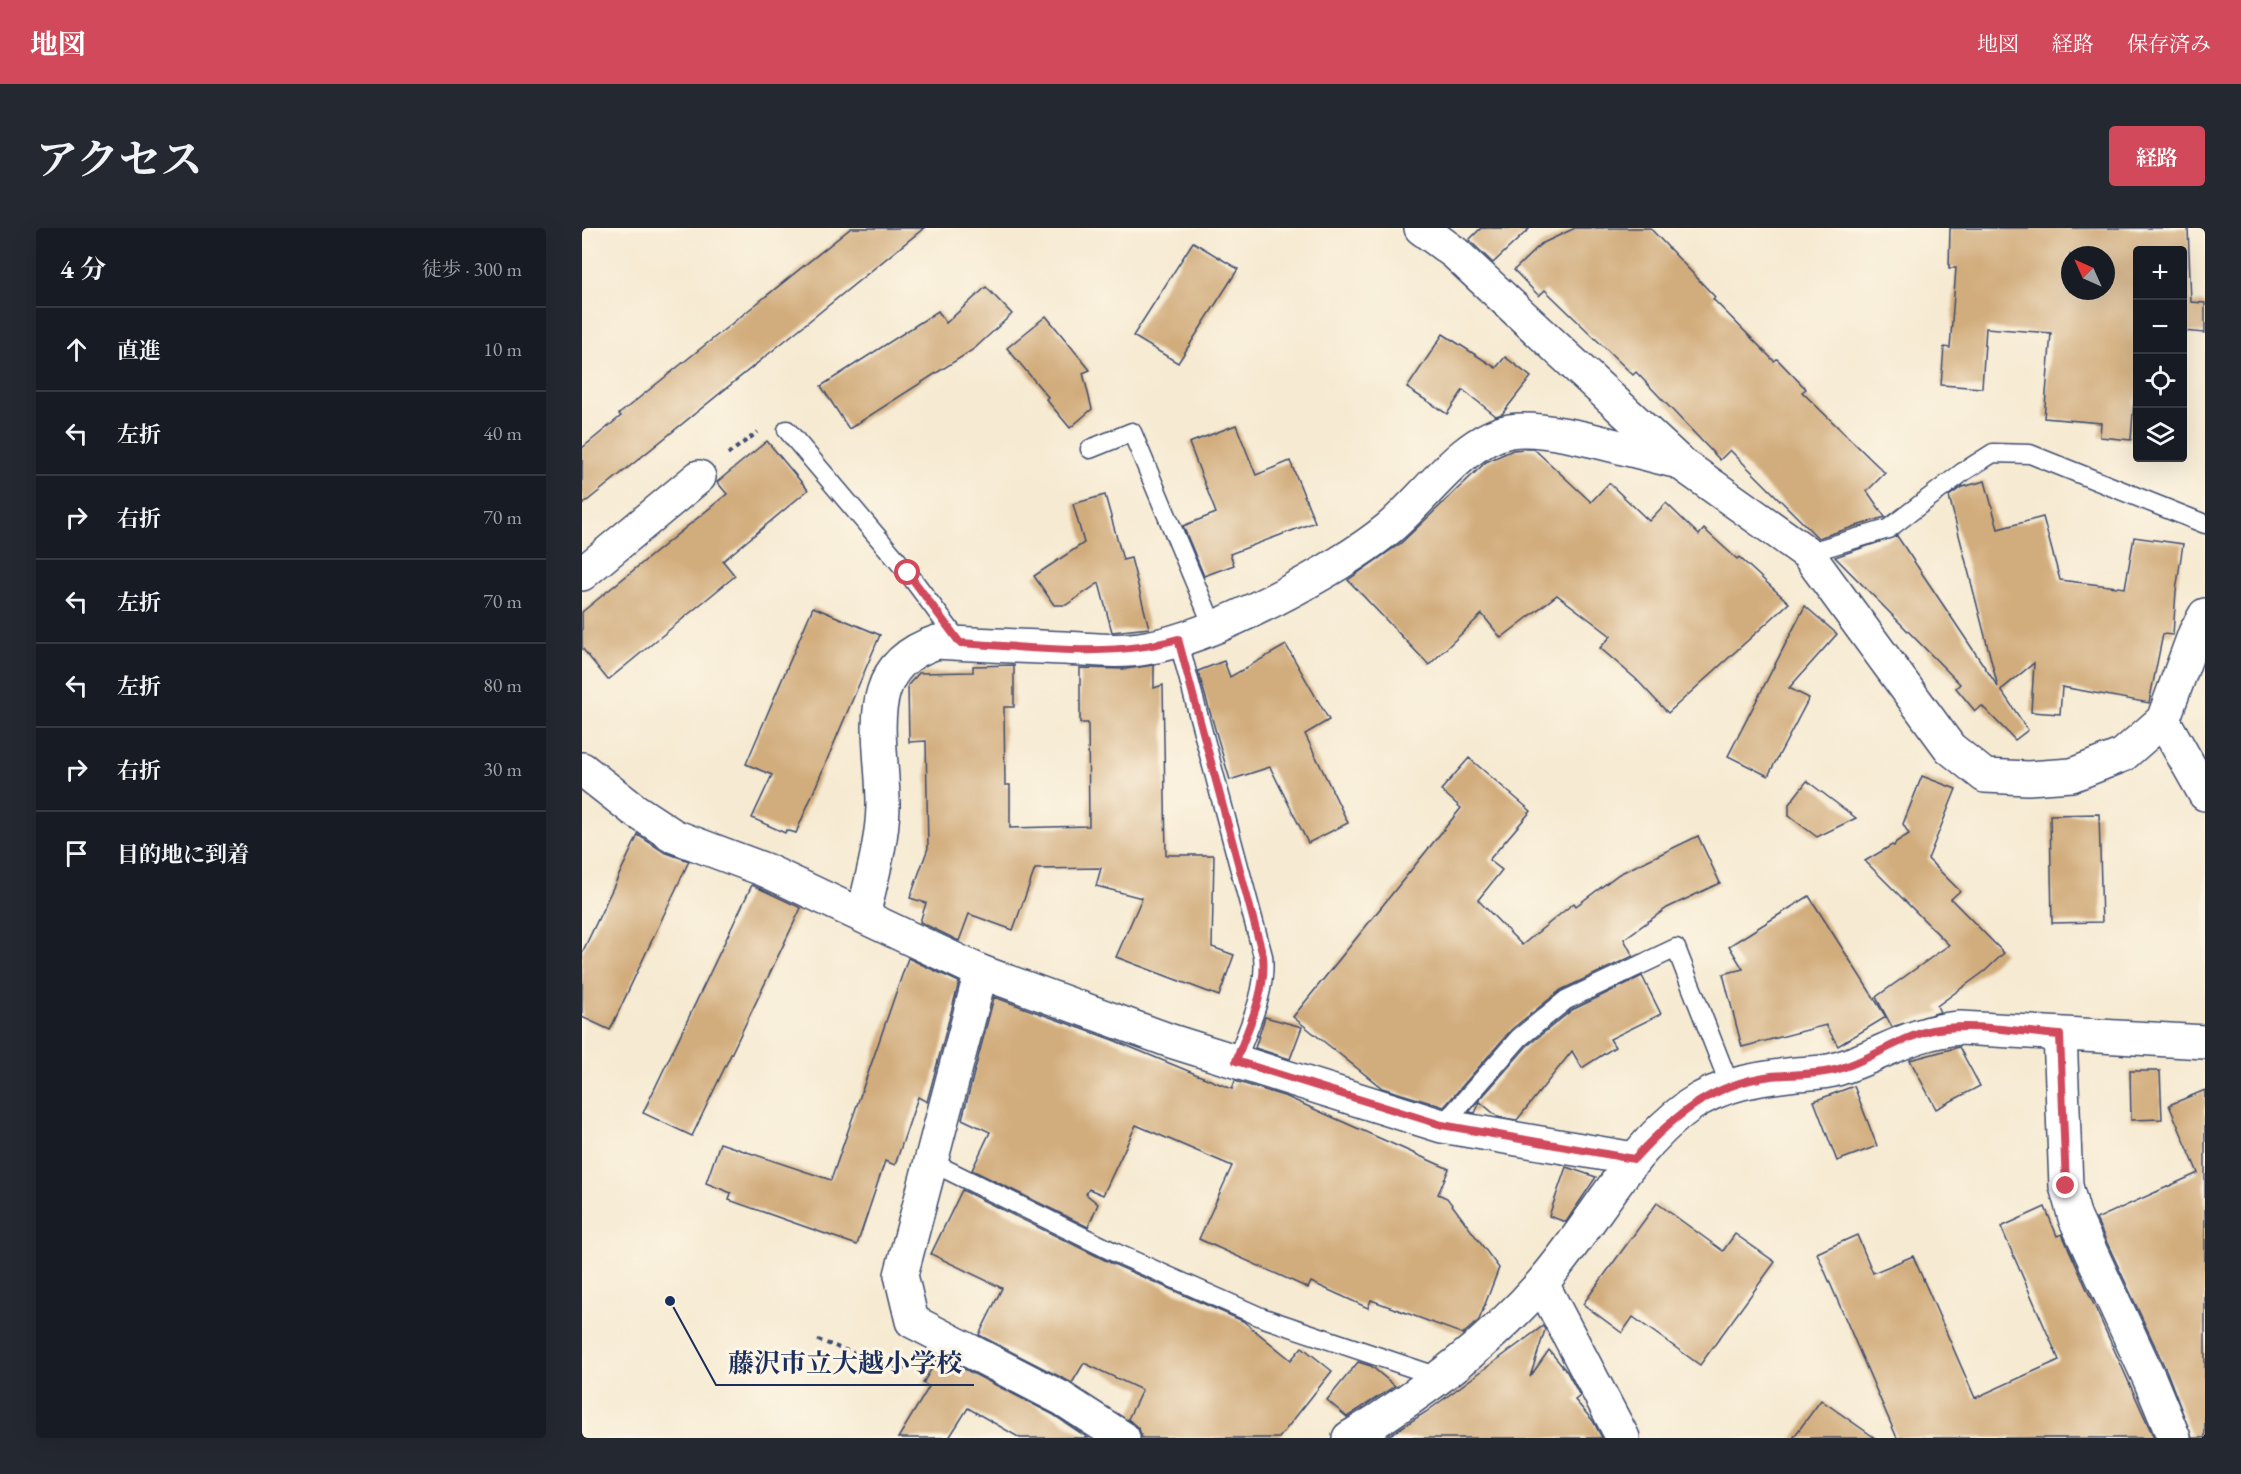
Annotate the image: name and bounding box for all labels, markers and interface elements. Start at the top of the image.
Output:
text: 地図 [30,26,86,62]
text: 地図 [1977,30,2019,57]
text: 経路 [2052,30,2094,57]
text: 保存済み [2127,30,2211,57]
button: 経路 [2109,126,2205,186]
text: アクセス [36,132,203,187]
north arrow [2061,246,2115,300]
map controls [2133,246,2187,462]
button: + [2133,246,2187,300]
text: 4 分 [60,252,106,286]
text: 徒歩 · 300 m [422,256,522,282]
button: − [2133,300,2187,354]
icon: ahead [60,333,93,366]
text: 直進 [117,336,161,365]
text: 10 m [483,336,522,362]
button: locate [2133,354,2187,408]
button: layers [2133,408,2187,462]
icon: left [60,417,93,450]
text: 左折 [117,420,161,449]
text: 40 m [483,420,522,446]
icon: right [60,501,93,534]
text: 右折 [117,504,161,533]
text: 70 m [483,504,522,530]
route start [894,559,920,585]
icon: left [60,585,93,618]
text: 左折 [117,588,161,617]
text: 70 m [483,588,522,614]
icon: left [60,669,93,702]
text: 左折 [117,672,161,701]
text: 80 m [483,672,522,698]
icon: right [60,753,93,786]
text: 右折 [117,756,161,785]
text: 30 m [483,756,522,782]
icon: arrive [60,837,93,870]
text: 目的地に到着 [117,840,249,869]
route end [2052,1172,2078,1198]
callout: 藤沢市立大越小学校 [716,1341,974,1385]
text: 藤沢市立大越小学校 [728,1346,962,1380]

